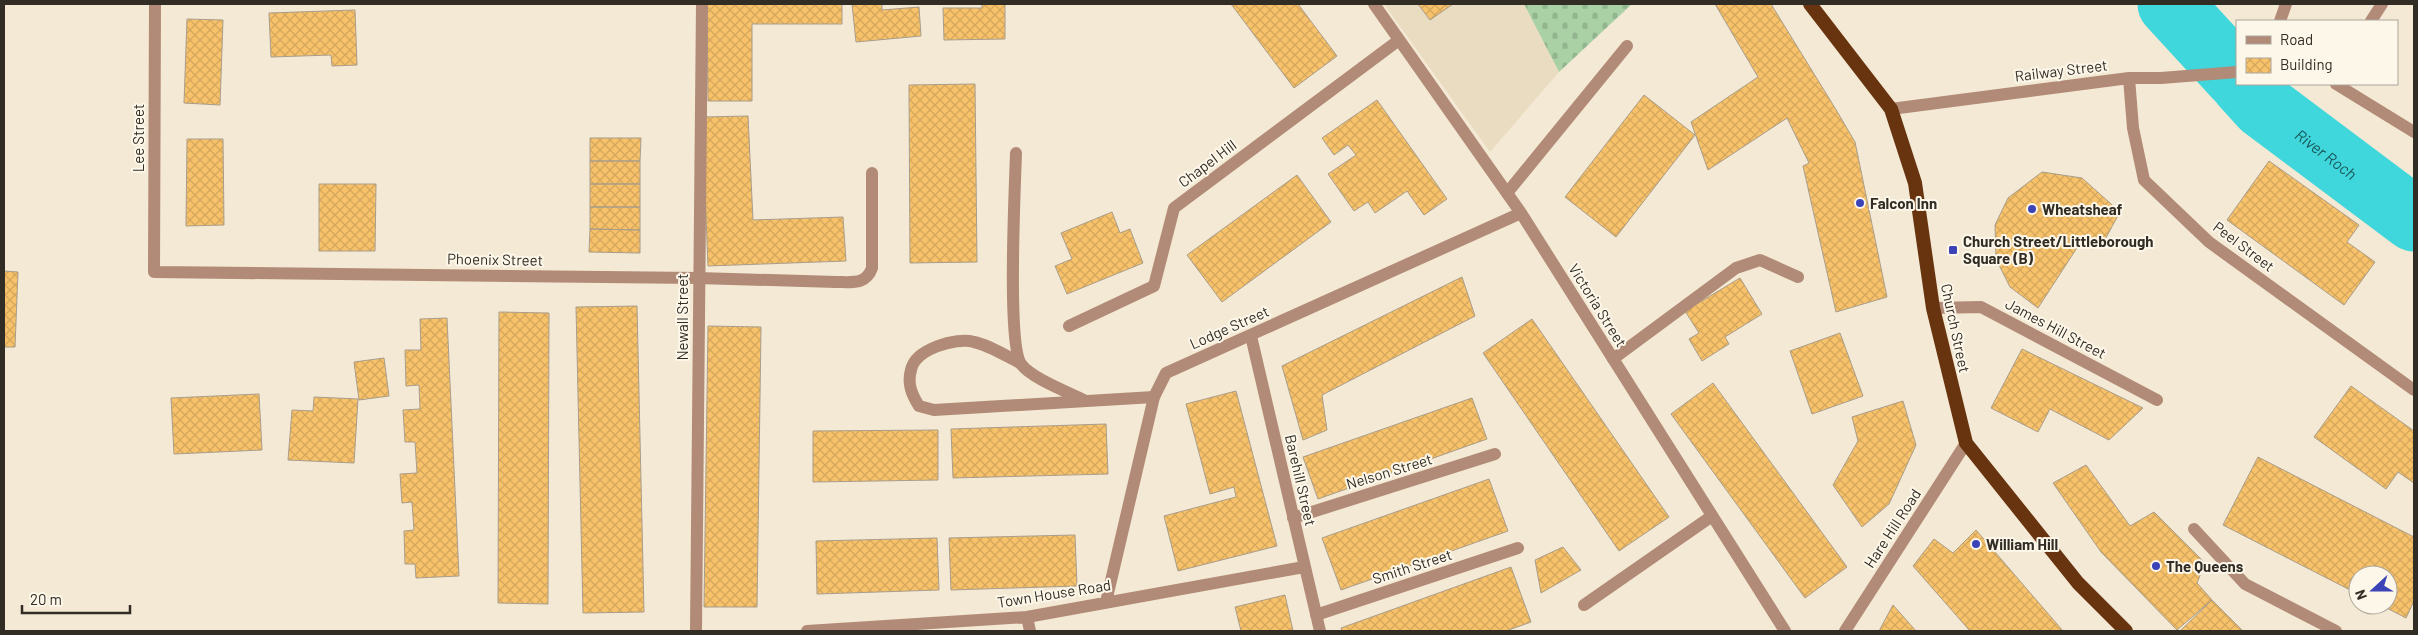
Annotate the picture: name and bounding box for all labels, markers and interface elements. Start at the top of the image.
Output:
legend [2236,20,2398,85]
text: Road [2280,30,2313,48]
street label: Railway Street [2014,55,2108,85]
text: Building [2280,55,2333,73]
street label: Lee Street [129,104,147,172]
water label: River Roch [2292,124,2361,183]
street label: Chapel Hill [1174,135,1240,191]
place label: Falcon Inn [1870,194,1937,212]
marker: Falcon Inn [1854,197,1866,209]
place label: Wheatsheaf [2042,200,2122,218]
marker: Wheatsheaf [2026,203,2038,215]
street label: Peel Street [2210,217,2278,275]
place label: Church Street/Littleborough Square (B) [1963,232,2154,267]
marker: Church Street/Littleborough Square (B) [1947,244,1959,256]
street label: Phoenix Street [447,249,543,269]
street label: Victoria Street [1565,260,1631,350]
street label: Newall Street [673,273,691,361]
street label: Church Street [1938,282,1974,374]
street label: James Hill Street [2003,294,2109,362]
street label: Lodge Street [1187,302,1271,352]
street label: Barehill Street [1282,433,1320,527]
street label: Nelson Street [1344,449,1434,493]
street label: Hare Hill Road [1860,485,1924,571]
place label: William Hill [1986,535,2058,553]
marker: William Hill [1970,538,1982,550]
street label: Smith Street [1370,545,1454,587]
place label: The Queens [2166,557,2244,575]
marker: The Queens [2150,560,2162,572]
north arrow [2348,565,2398,615]
street label: Town House Road [996,575,1112,611]
scale bar [22,582,130,614]
text: N [2351,587,2370,602]
text: 20 m [30,590,62,608]

